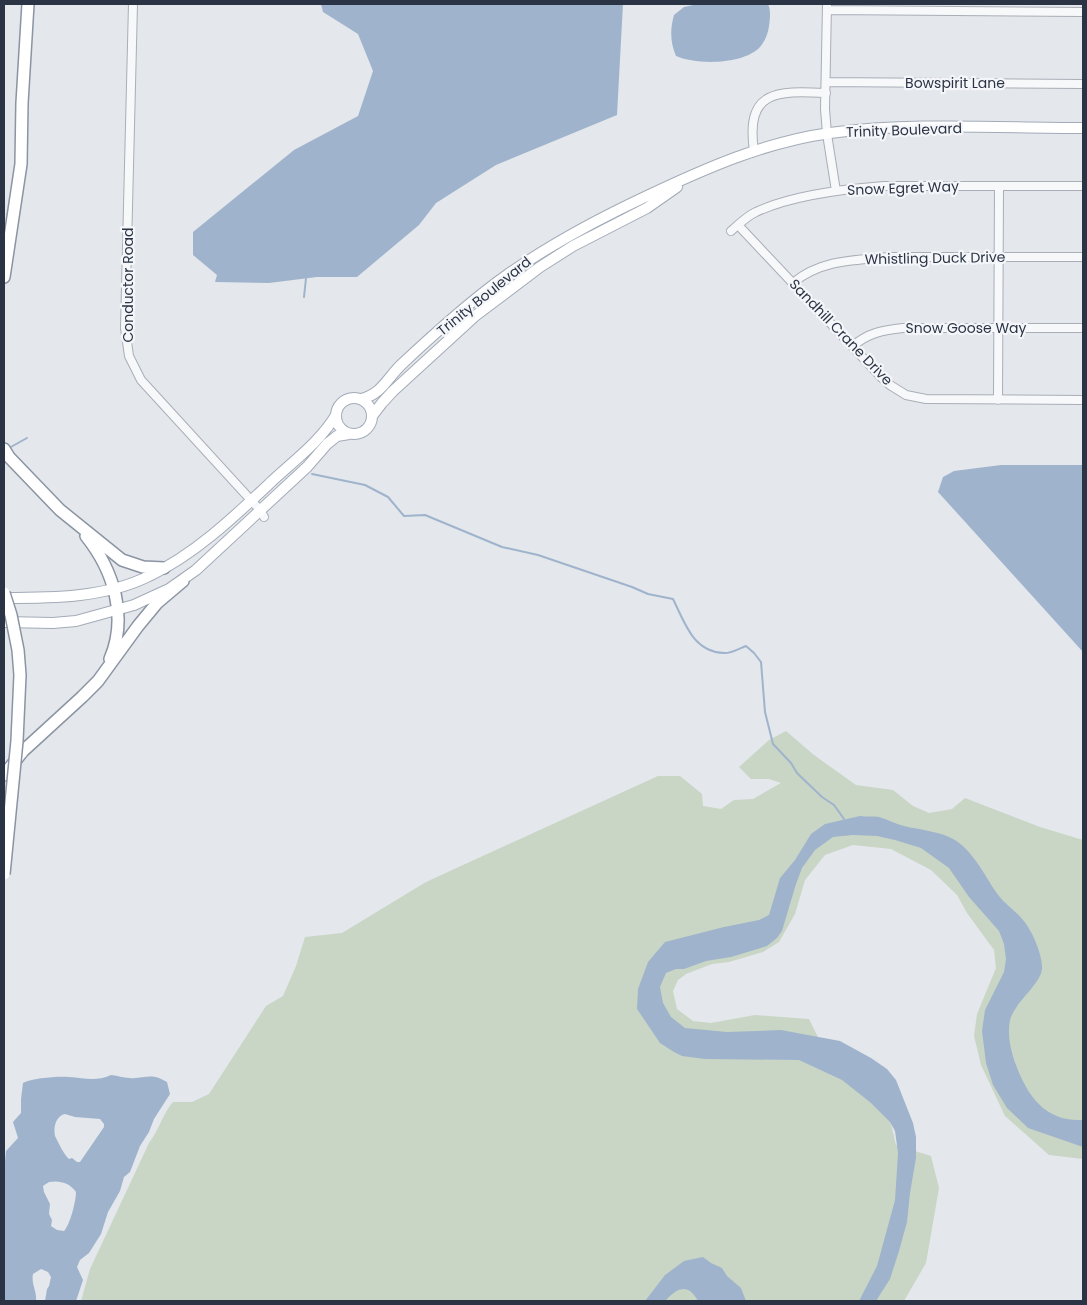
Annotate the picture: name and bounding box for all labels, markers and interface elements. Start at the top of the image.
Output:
street label: Bowspirit Lane [905,73,1005,93]
street label: Trinity Boulevard [846,118,962,142]
street label: Snow Egret Way [847,176,959,200]
street label: Conductor Road [118,227,138,343]
street label: Whistling Duck Drive [864,247,1006,269]
street label: Trinity Boulevard [433,252,535,340]
street label: Sandhill Crane Drive [785,274,897,390]
street label: Snow Goose Way [906,318,1027,338]

